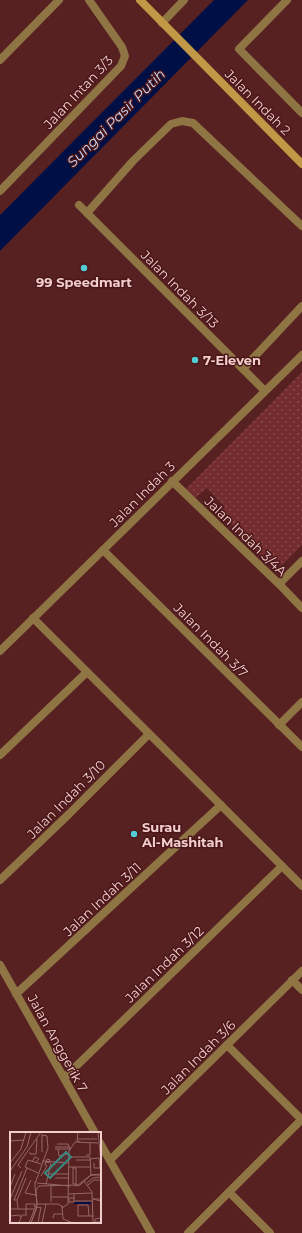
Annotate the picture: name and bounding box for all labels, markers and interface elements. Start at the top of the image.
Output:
street label: Jalan Intan 3/3 [39,52,116,133]
water label: Sungai Pasir Putih [63,65,169,171]
street label: Jalan Indah 2 [221,65,294,138]
street label: Jalan Indah 3/13 [137,246,222,331]
marker: 99 Speedmart [79,263,89,273]
place label: 99 Speedmart [36,274,132,290]
place label: 7-Eleven [203,352,261,368]
marker: 7-Eleven [190,355,200,365]
street label: Jalan Indah 3 [105,458,178,531]
street label: Jalan Indah 3/4A [201,492,291,580]
street label: Jalan Indah 3/7 [170,599,252,681]
street label: Jalan Indah 3/10 [23,756,109,842]
place label: Surau Al-Mashitah [141,819,224,850]
marker: Surau Al-Mashitah [129,829,139,839]
street label: Jalan Indah 3/11 [59,859,144,940]
street label: Jalan Indah 3/12 [121,922,207,1006]
street label: Jalan Anggerik 7 [24,991,92,1095]
street label: Jalan Indah 3/6 [157,1017,238,1098]
inset map [10,1132,101,1223]

